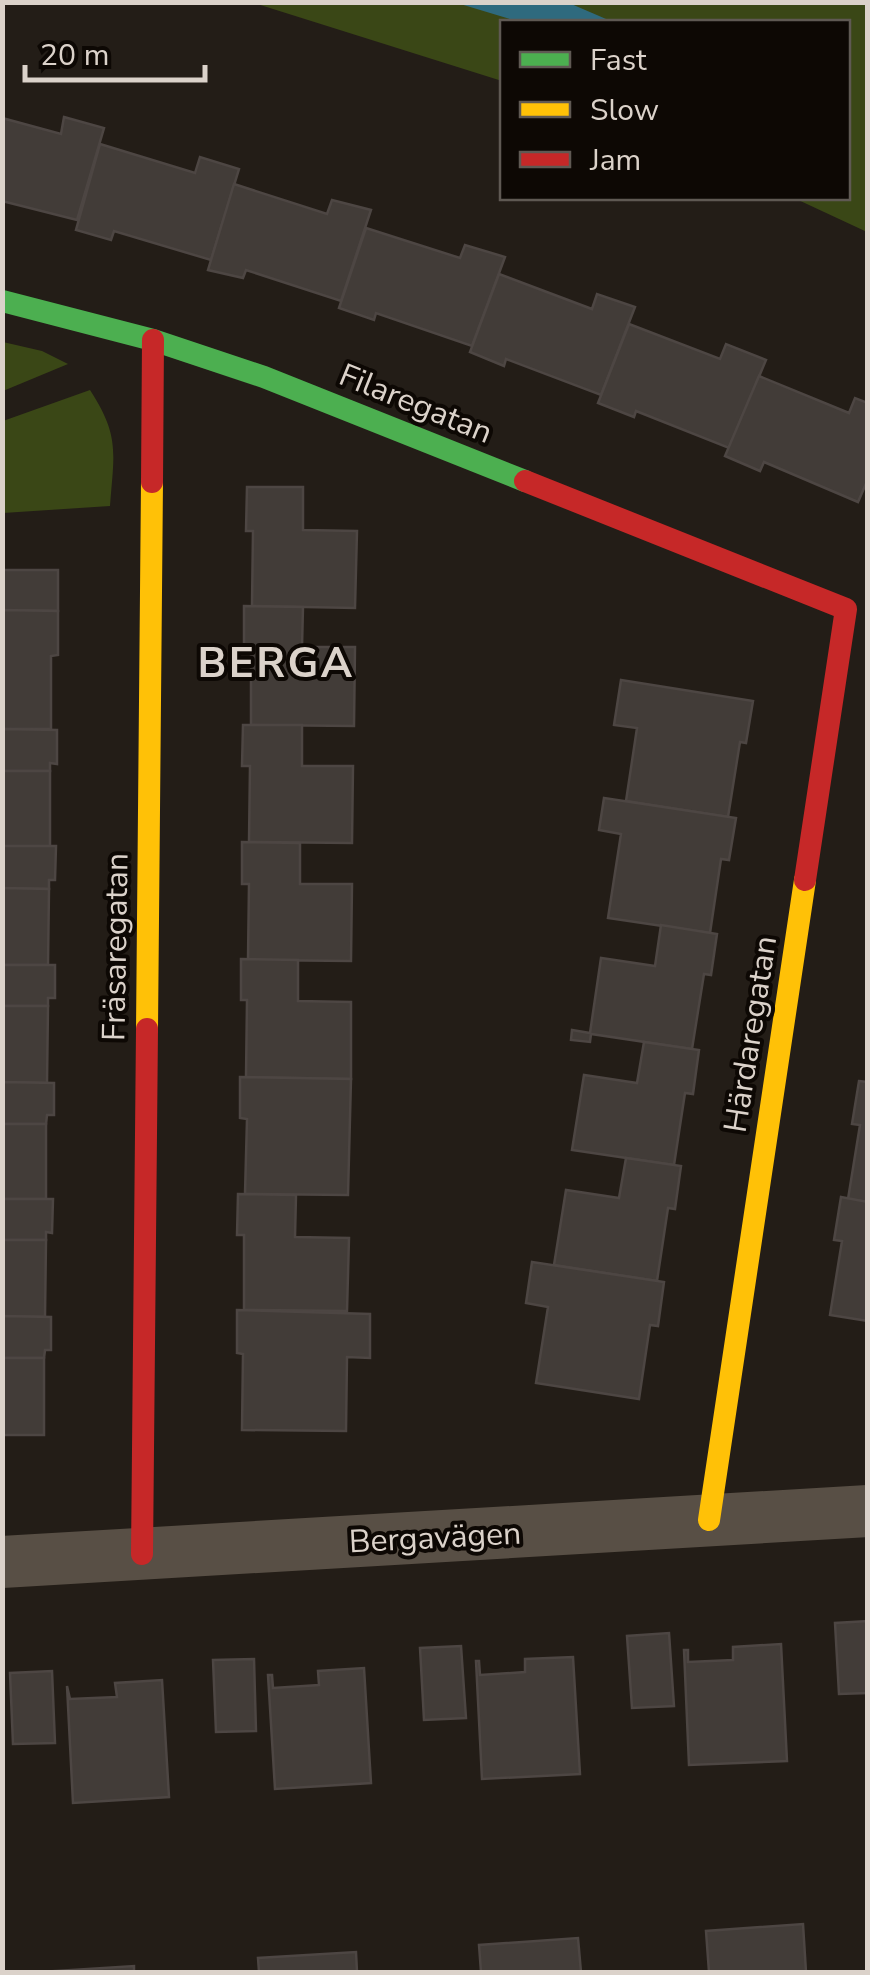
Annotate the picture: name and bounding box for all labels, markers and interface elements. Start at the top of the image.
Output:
scale bar [25,20,205,82]
legend [500,20,850,200]
text: 20 m [40,35,109,76]
text: Fast [590,40,647,81]
text: Slow [590,90,659,131]
text: Jam [589,140,641,181]
street label: Filaregatan [333,353,499,454]
district label: BERGA [197,635,355,692]
street label: Fräsaregatan [92,853,139,1041]
street label: Härdaregatan [714,933,787,1135]
street label: Bergavägen [348,1512,522,1563]

